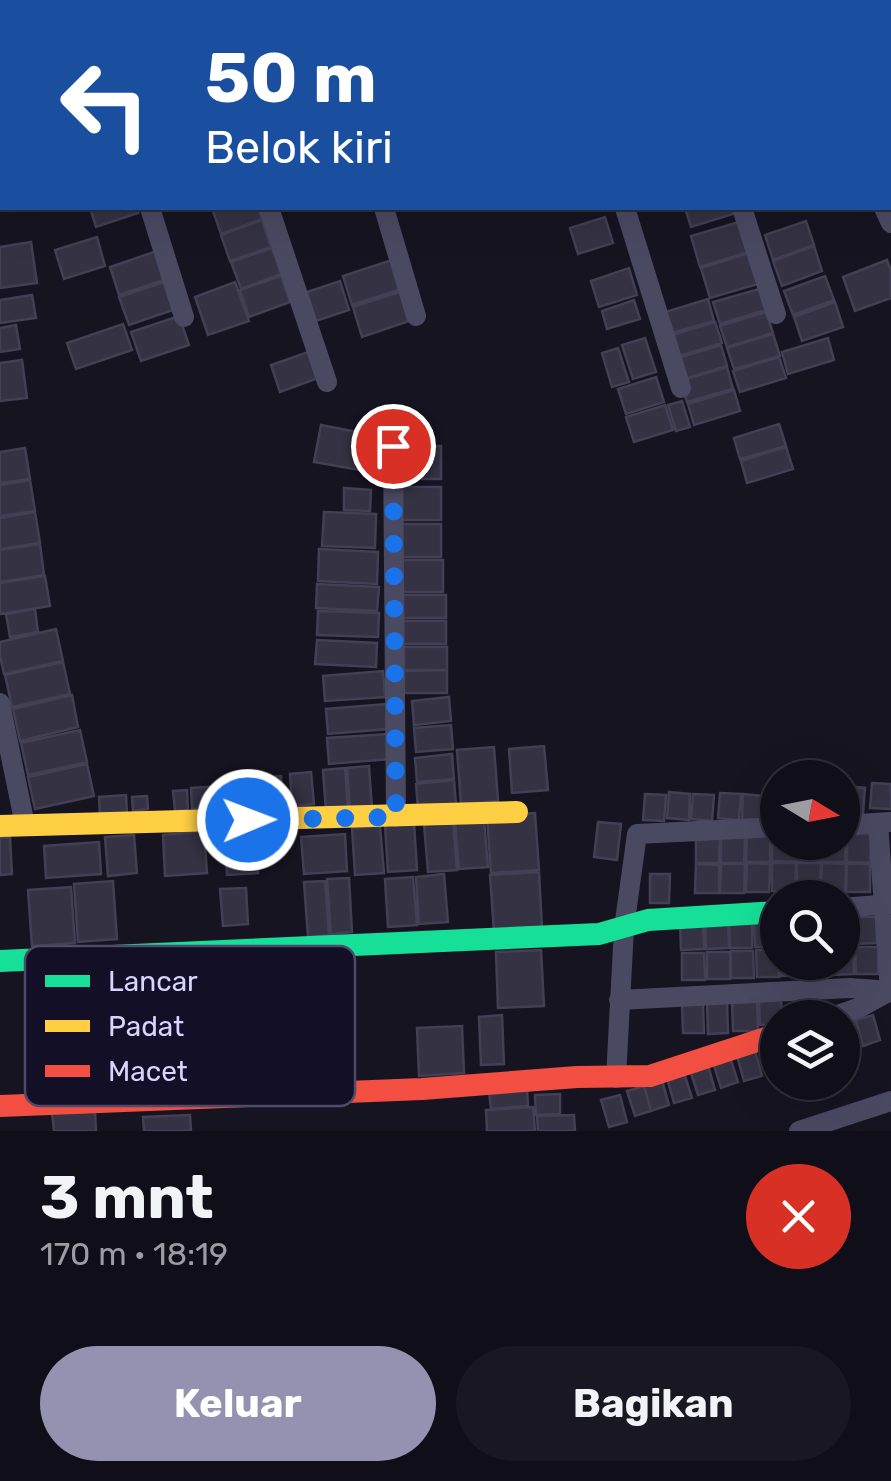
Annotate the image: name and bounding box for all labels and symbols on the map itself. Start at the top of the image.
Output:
pin [351,404,436,489]
north arrow [760,760,860,860]
position arrow [196,768,300,872]
legend [25,946,355,1106]
text: Lancar [108,965,198,998]
text: Padat [108,1010,184,1043]
text: Macet [108,1055,188,1088]

